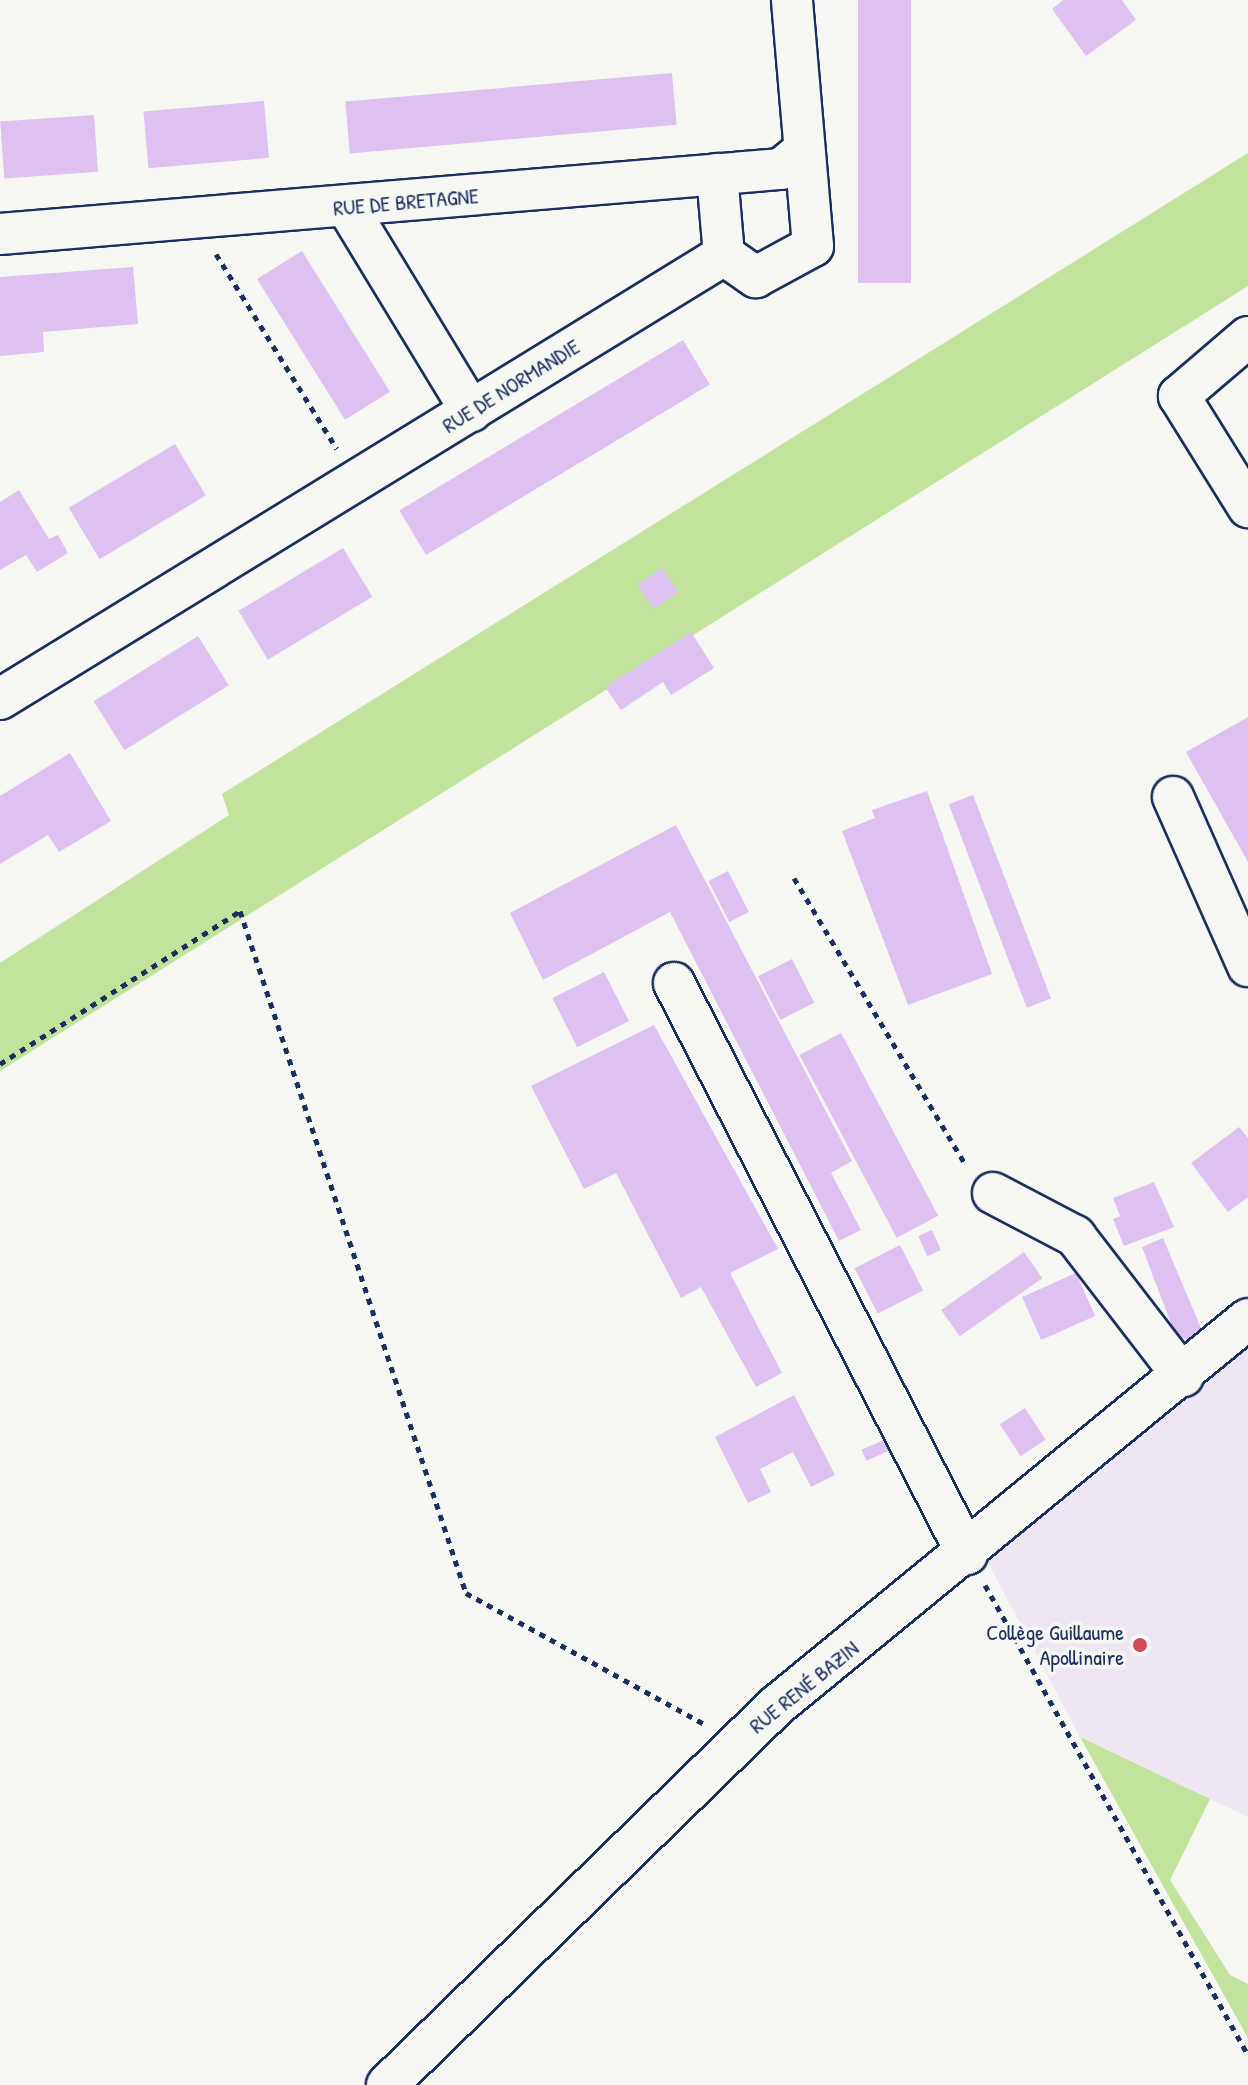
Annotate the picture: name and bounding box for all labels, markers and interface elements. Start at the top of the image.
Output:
street label: RUE DE BRETAGNE [332,182,480,222]
street label: RUE DE NORMANDIE [437,333,585,439]
place label: Collège Guillaume Apollinaire [986,1619,1124,1670]
street label: RUE RENÉ BAZIN [744,1635,864,1739]
marker: Collège Guillaume Apollinaire [1131,1636,1149,1654]

